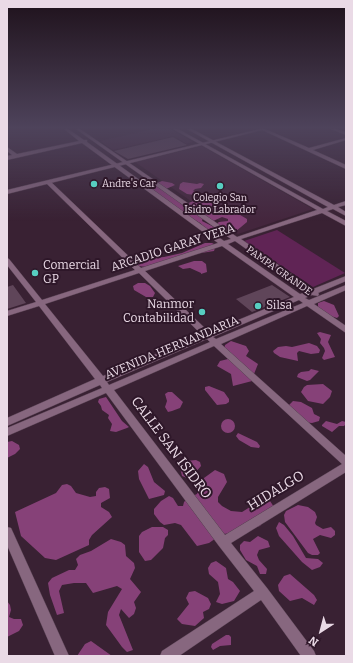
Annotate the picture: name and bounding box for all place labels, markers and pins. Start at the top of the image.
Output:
place label: Andre's Car [102,178,156,190]
marker: Andre's Car [89,179,99,189]
marker: Colegio San Isidro Labrador [215,181,225,191]
place label: Colegio San Isidro Labrador [184,192,256,216]
place label: Comercial GP [43,259,100,287]
marker: Comercial GP [30,268,40,278]
place label: Nanmor Contabilidad [123,298,194,326]
place label: Silsa [266,299,292,313]
marker: Silsa [253,301,263,311]
marker: Nanmor Contabilidad [197,307,207,317]

